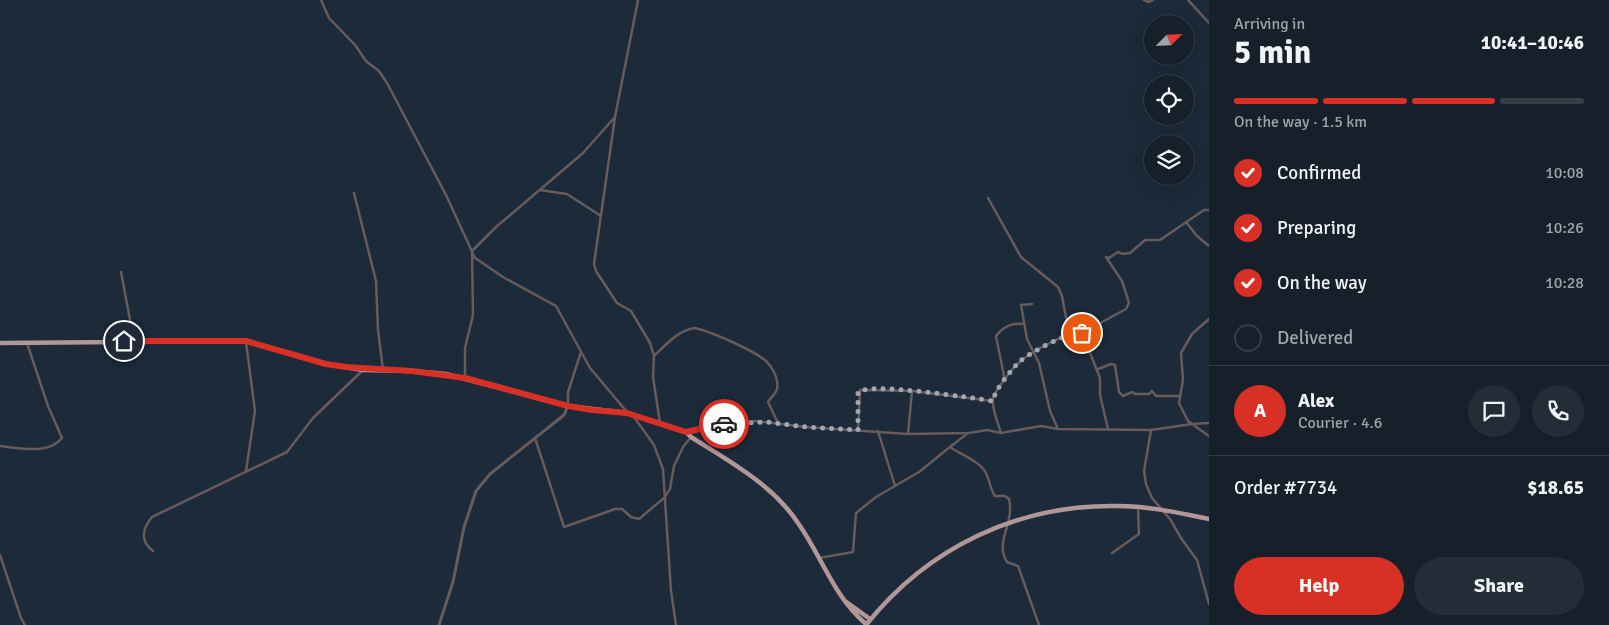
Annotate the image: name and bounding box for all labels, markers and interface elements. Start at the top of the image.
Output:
text: Arriving in [1234,14,1305,34]
north arrow [1144,15,1194,65]
map controls [1144,15,1194,185]
text: 10:41–10:46 [1481,31,1584,55]
text: 5 min [1234,33,1311,72]
button: locate [1144,75,1194,125]
text: On the way · 1.5 km [1234,112,1367,132]
button: layers [1144,135,1194,185]
icon: check [1234,159,1262,187]
text: Confirmed [1277,161,1361,185]
text: 10:08 [1545,163,1584,183]
icon: check [1234,214,1262,242]
text: Preparing [1277,216,1356,240]
text: 10:26 [1545,218,1584,238]
icon: check [1234,269,1262,297]
text: On the way [1277,271,1367,295]
text: 10:28 [1545,273,1584,293]
pin [1061,312,1103,354]
icon: bag [1068,319,1096,347]
pin [103,320,145,362]
text: Delivered [1277,326,1353,350]
icon: home [110,327,138,355]
button: chat [1468,385,1520,437]
button: phone [1532,385,1584,437]
text: Alex [1298,389,1334,413]
courier [699,399,749,449]
text: A [1254,399,1266,423]
icon: car [710,410,738,438]
text: Courier · 4.6 [1298,413,1382,433]
text: Order #7734 [1234,476,1337,500]
text: $18.65 [1527,476,1584,500]
button: Help [1234,557,1404,615]
button: Share [1414,557,1584,615]

